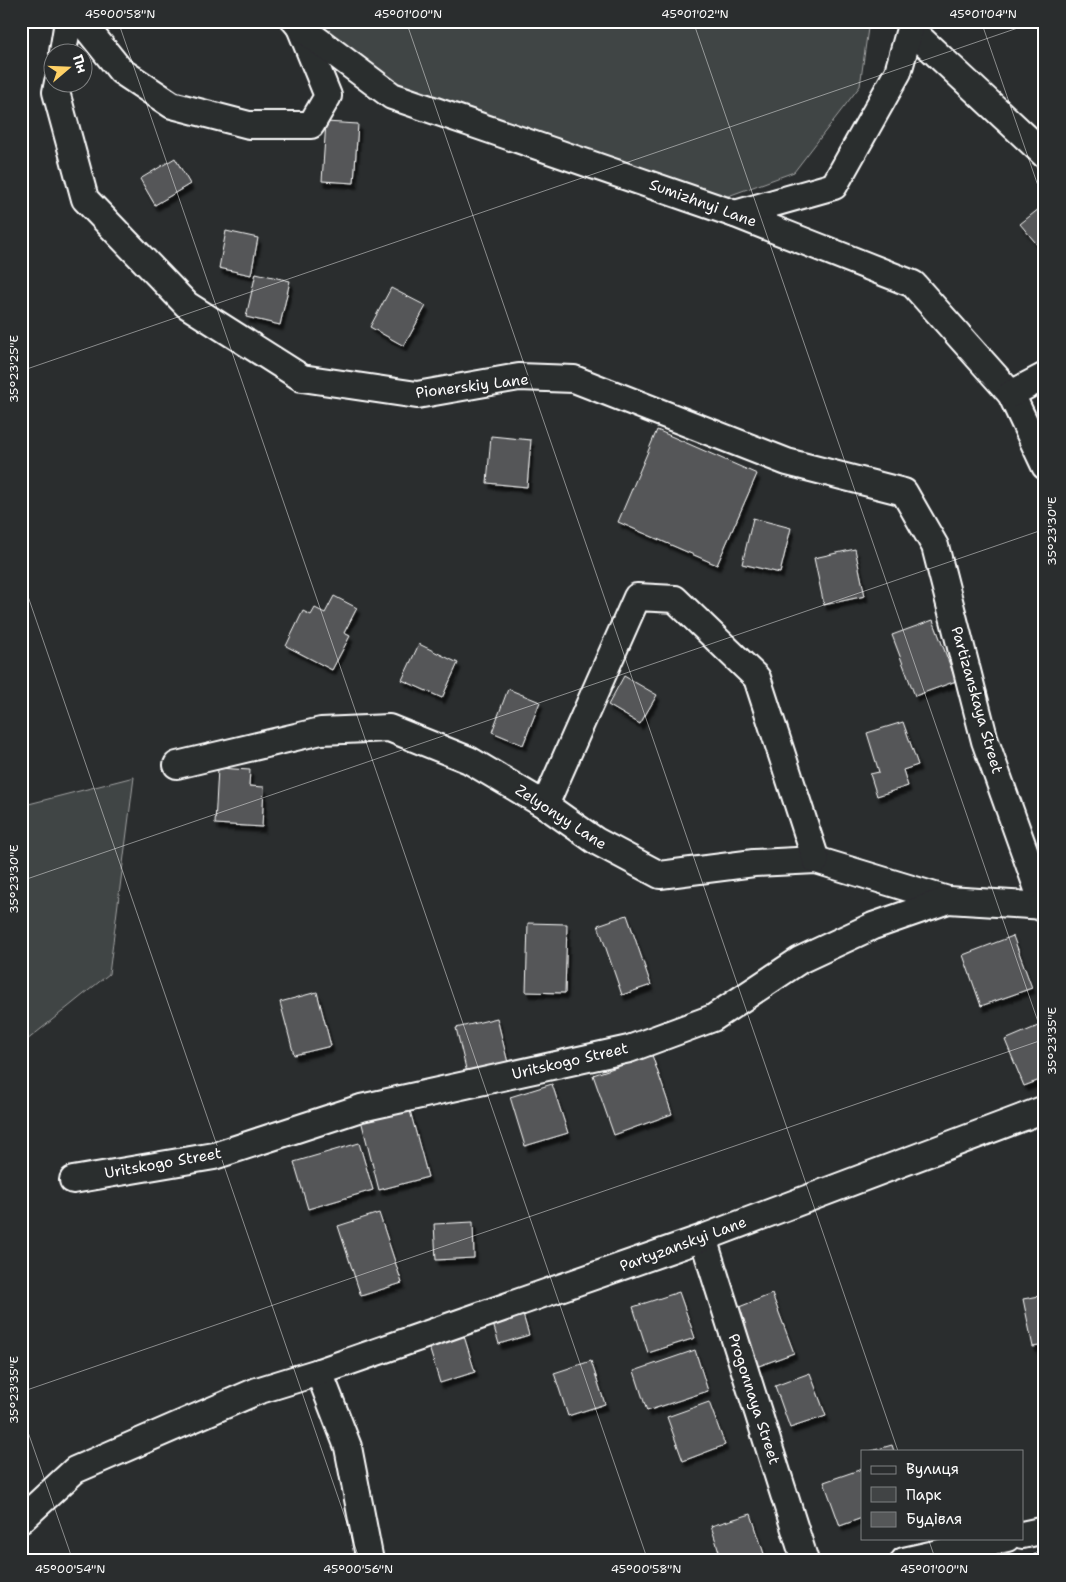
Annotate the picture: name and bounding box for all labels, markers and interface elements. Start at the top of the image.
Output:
text: 45°00'58"N [85,6,155,22]
text: 45°01'00"N [374,6,442,22]
text: 45°01'02"N [661,6,729,22]
text: 45°01'04"N [949,6,1017,22]
north arrow [42,42,92,92]
text: Пн [69,52,92,75]
street label: Sumizhnyi Lane [647,174,759,232]
text: 35°23'25"E [6,335,22,403]
street label: Pionerskiy Lane [414,369,530,403]
text: 35°23'30"E [1044,496,1060,566]
street label: Partizanskaya Street [946,624,1008,776]
street label: Zelyonyy Lane [512,780,610,854]
text: 35°23'30"E [6,844,22,914]
text: 35°23'35"E [1044,1007,1060,1075]
street label: Uritskogo Street [510,1038,630,1084]
street label: Uritskogo Street [103,1143,223,1183]
street label: Partyzanskyi Lane [617,1212,749,1276]
street label: Progonnaya Street [723,1331,785,1467]
text: 35°23'35"E [6,1356,22,1424]
legend [861,1450,1024,1540]
text: Вулиця [906,1459,959,1479]
text: Парк [906,1485,942,1505]
text: Будівля [906,1509,962,1529]
text: 45°00'54"N [35,1561,105,1577]
text: 45°00'56"N [323,1561,393,1577]
text: 45°00'58"N [611,1561,681,1577]
text: 45°01'00"N [900,1561,968,1577]

